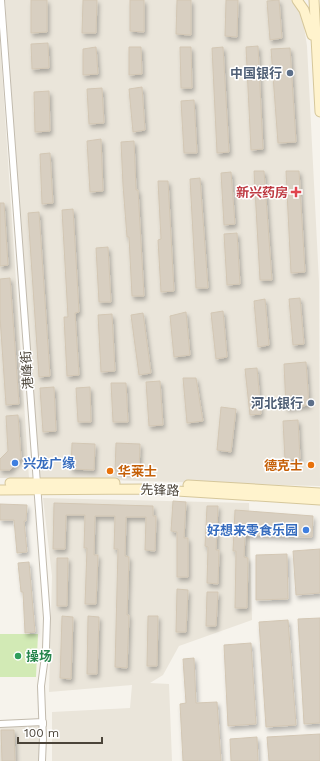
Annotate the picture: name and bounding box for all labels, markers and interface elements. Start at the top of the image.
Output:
place label: 中国银行 [230,66,282,81]
marker: 中国银行 [285,68,295,78]
place label: 新兴药房 [236,185,288,200]
marker: 新兴药房 [291,187,301,197]
street label: 港峰街 [18,350,36,390]
place label: 河北银行 [251,396,303,411]
marker: 河北银行 [306,398,316,408]
place label: 兴龙广缘 [23,456,75,471]
marker: 兴龙广缘 [10,458,20,468]
place label: 德克士 [264,458,303,473]
marker: 德克士 [306,460,316,470]
place label: 华莱士 [118,464,157,479]
marker: 华莱士 [105,466,115,476]
street label: 先锋路 [140,482,180,498]
place label: 好想来零食乐园 [207,523,298,538]
marker: 好想来零食乐园 [301,525,311,535]
place label: 操场 [26,649,52,664]
marker: 操场 [13,651,23,661]
scale bar [18,719,102,745]
text: 100 m [24,726,59,740]

